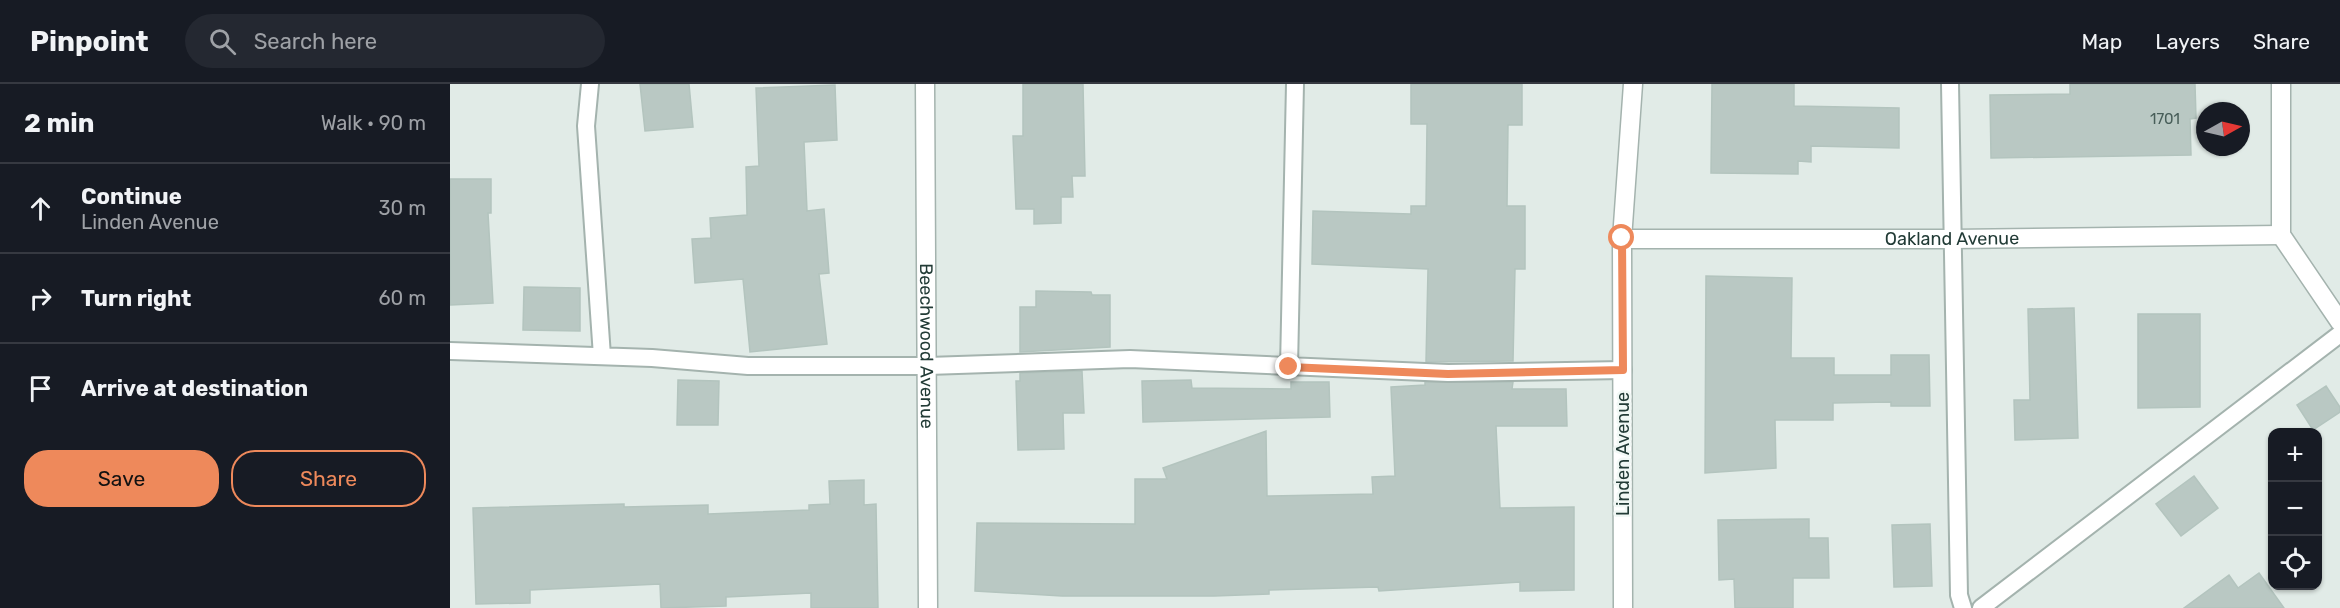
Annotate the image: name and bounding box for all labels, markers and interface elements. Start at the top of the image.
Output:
search box [185,14,605,68]
text: Pinpoint [30,25,149,58]
icon: search [206,25,239,58]
text: Search here [254,28,377,55]
text: Map [2081,29,2122,54]
text: Layers [2155,29,2220,54]
text: Share [2253,29,2310,54]
north arrow [2196,102,2250,156]
text: 2 min [24,108,94,139]
house number: 1701 [2150,110,2180,128]
text: Walk · 90 m [321,111,426,135]
text: Continue [81,183,182,210]
icon: ahead [24,192,57,225]
text: 30 m [379,196,426,220]
text: Linden Avenue [81,210,219,234]
route start [1608,224,1634,250]
street label: Oakland Avenue [1885,227,2019,250]
street label: Beechwood Avenue [915,263,938,429]
icon: right [24,282,57,315]
text: Turn right [81,285,191,312]
text: 60 m [379,286,426,310]
route end [1275,353,1301,379]
icon: arrive [24,372,57,405]
text: Arrive at destination [81,375,308,402]
street label: Linden Avenue [1612,392,1634,516]
map controls [2268,428,2322,590]
button: + [2268,428,2322,482]
button: Save [24,450,219,507]
button: Share [231,450,426,507]
button: − [2268,482,2322,536]
button: locate [2268,536,2322,590]

